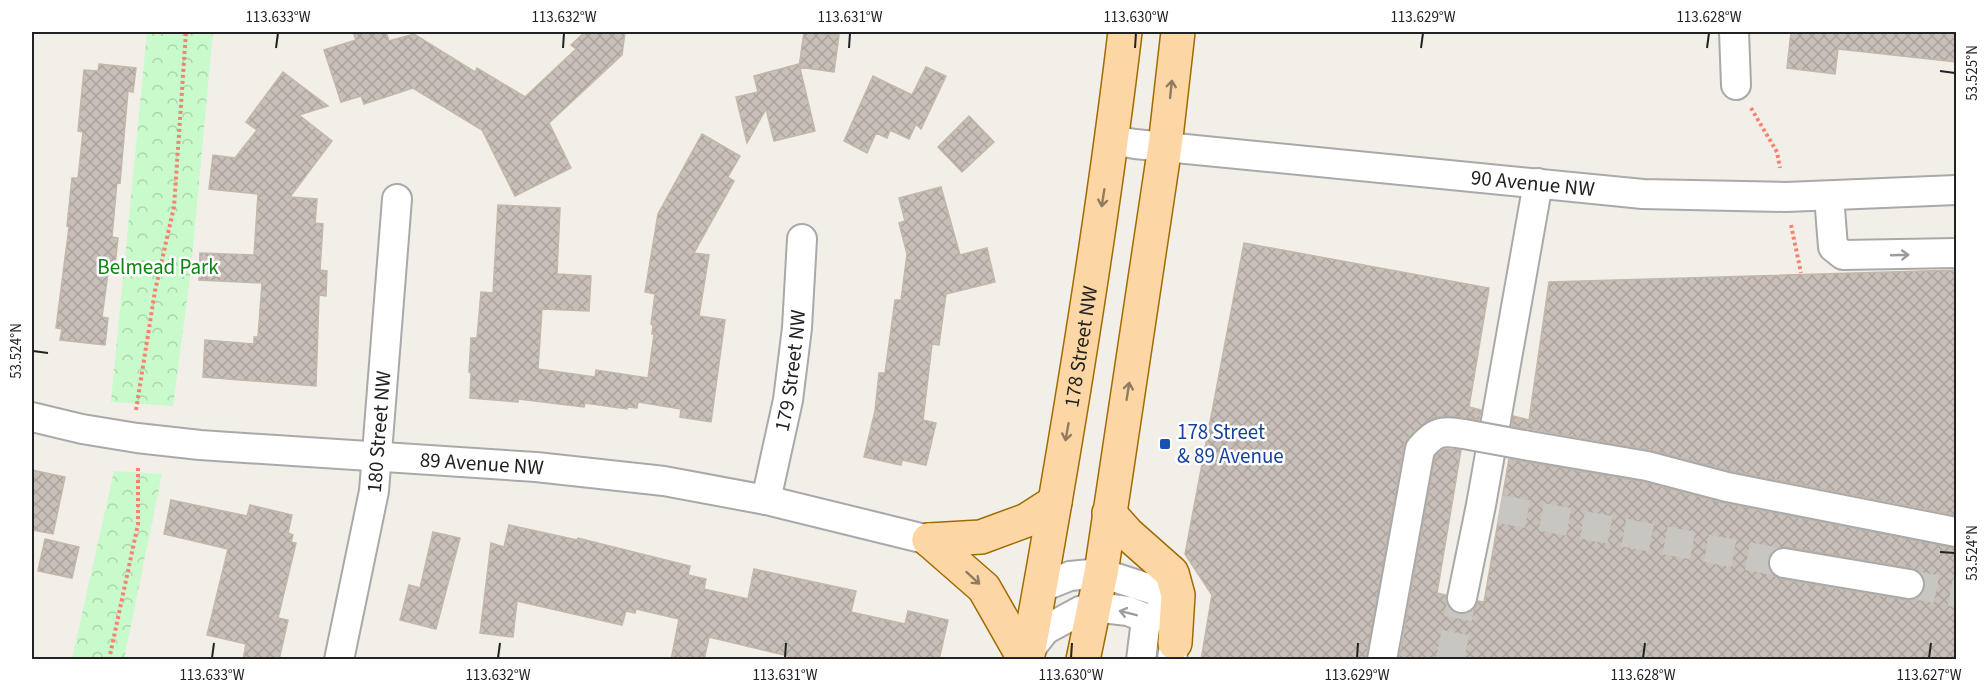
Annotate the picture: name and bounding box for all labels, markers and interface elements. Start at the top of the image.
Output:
text: 113.633°W [245,7,311,28]
text: 113.632°W [531,7,597,28]
text: 113.631°W [817,7,883,28]
text: 113.630°W [1103,7,1169,28]
text: 113.629°W [1390,7,1456,28]
text: 113.628°W [1676,7,1742,28]
text: 53.525°N [1962,45,1983,101]
one-way arrow [1166,79,1177,99]
street label: 90 Avenue NW [1469,162,1596,204]
one-way arrow [1097,187,1108,207]
one-way arrow [1890,249,1910,261]
park label: Belmead Park [97,252,219,282]
street label: 178 Street NW [1056,283,1105,409]
street label: 179 Street NW [767,308,813,434]
text: 53.524°N [6,323,27,379]
street label: 180 Street NW [359,369,398,494]
one-way arrow [1123,381,1134,401]
place label: 178 Street & 89 Avenue [1177,417,1284,471]
one-way arrow [1062,422,1073,441]
marker: 178 Street & 89 Avenue [1158,437,1172,451]
street label: 89 Avenue NW [419,444,545,483]
text: 53.524°N [1962,525,1983,581]
one-way arrow [965,571,980,585]
one-way arrow [1119,606,1138,618]
text: 113.633°W [179,665,245,686]
text: 113.632°W [465,665,531,686]
text: 113.631°W [752,665,818,686]
text: 113.630°W [1038,665,1104,686]
text: 113.629°W [1324,665,1390,686]
text: 113.628°W [1610,665,1676,686]
text: 113.627°W [1896,665,1962,686]

